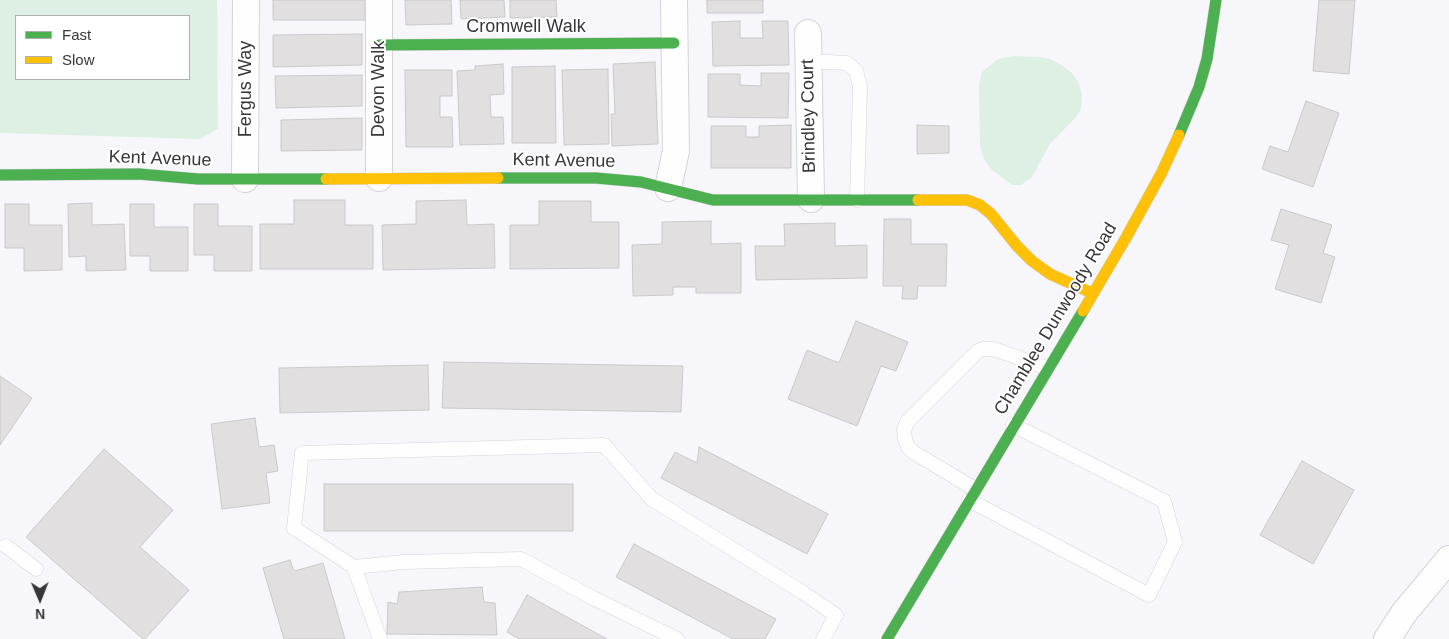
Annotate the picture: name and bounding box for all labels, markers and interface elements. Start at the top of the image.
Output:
legend [15,15,190,80]
street label: Cromwell Walk [466,16,586,38]
text: Fast [62,26,91,43]
street label: Fergus Way [235,41,257,137]
street label: Devon Walk [368,41,390,137]
text: Slow [62,51,95,68]
street label: Brindley Court [797,59,821,173]
street label: Kent Avenue [108,146,212,172]
street label: Kent Avenue [512,149,616,173]
street label: Chamblee Dunwoody Road [990,219,1122,419]
north arrow [15,574,65,624]
text: N [35,606,45,622]

